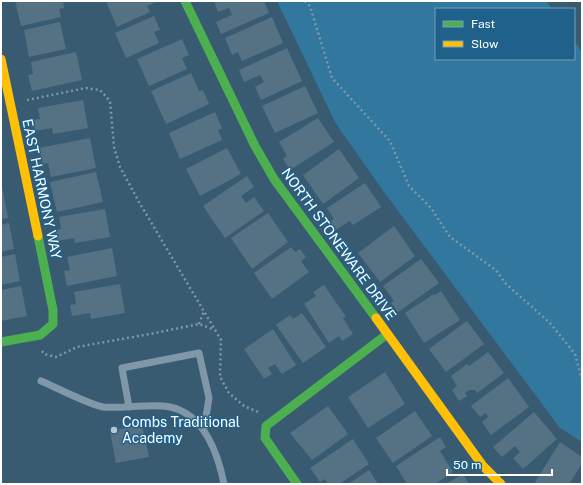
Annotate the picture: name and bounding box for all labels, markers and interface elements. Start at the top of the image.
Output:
legend [435,8,575,60]
text: Fast [471,17,496,31]
text: Slow [471,37,499,51]
street label: EAST HARMONY WAY [19,117,65,261]
street label: NORTH STONEWARE DRIVE [278,165,400,323]
place label: Combs Traditional Academy [122,414,240,446]
marker: Combs Traditional Academy [109,425,119,435]
scale bar [447,451,552,477]
text: 50 m [453,458,481,472]

